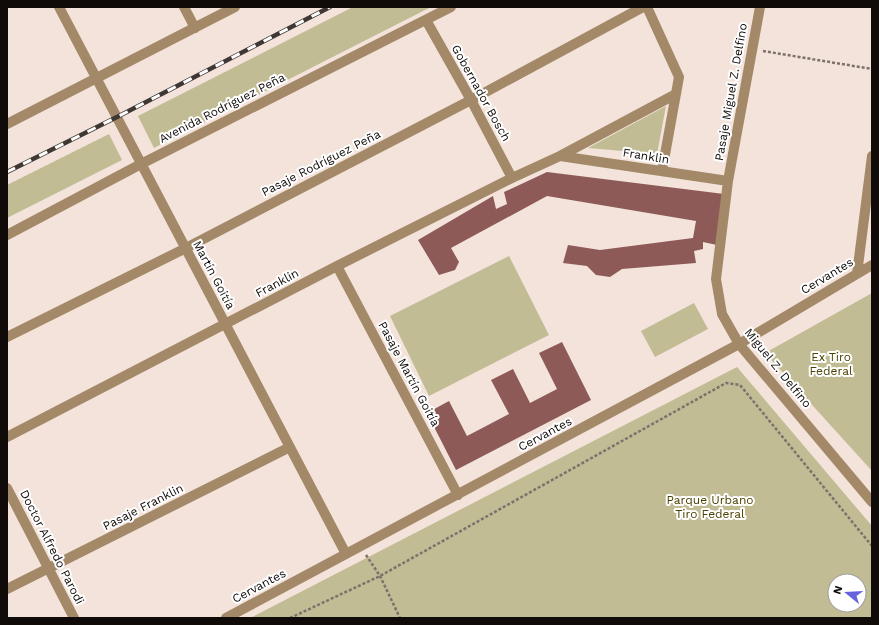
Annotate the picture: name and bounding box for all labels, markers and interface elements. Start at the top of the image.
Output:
street label: Pasaje Miguel Z. Delfino [712,22,750,162]
street label: Gobernador Bosch [449,42,513,144]
street label: Avenida Rodríguez Peña [157,70,288,146]
street label: Pasaje Rodríguez Peña [259,127,383,199]
street label: Franklin [622,145,670,167]
street label: Martín Goitía [190,238,238,312]
street label: Cervantes [798,255,856,297]
street label: Franklin [253,266,301,300]
street label: Pasaje Martín Goitía [375,319,443,429]
street label: Miguel Z. Delfino [742,325,814,411]
park label: Ex Tiro Federal [809,350,853,378]
street label: Cervantes [516,414,574,454]
street label: Pasaje Franklin [100,481,186,533]
street label: Doctor Alfredo Parodi [17,487,87,607]
park label: Parque Urbano Tiro Federal [666,493,754,521]
street label: Cervantes [230,566,288,606]
north arrow [827,573,867,613]
text: N [831,584,845,596]

